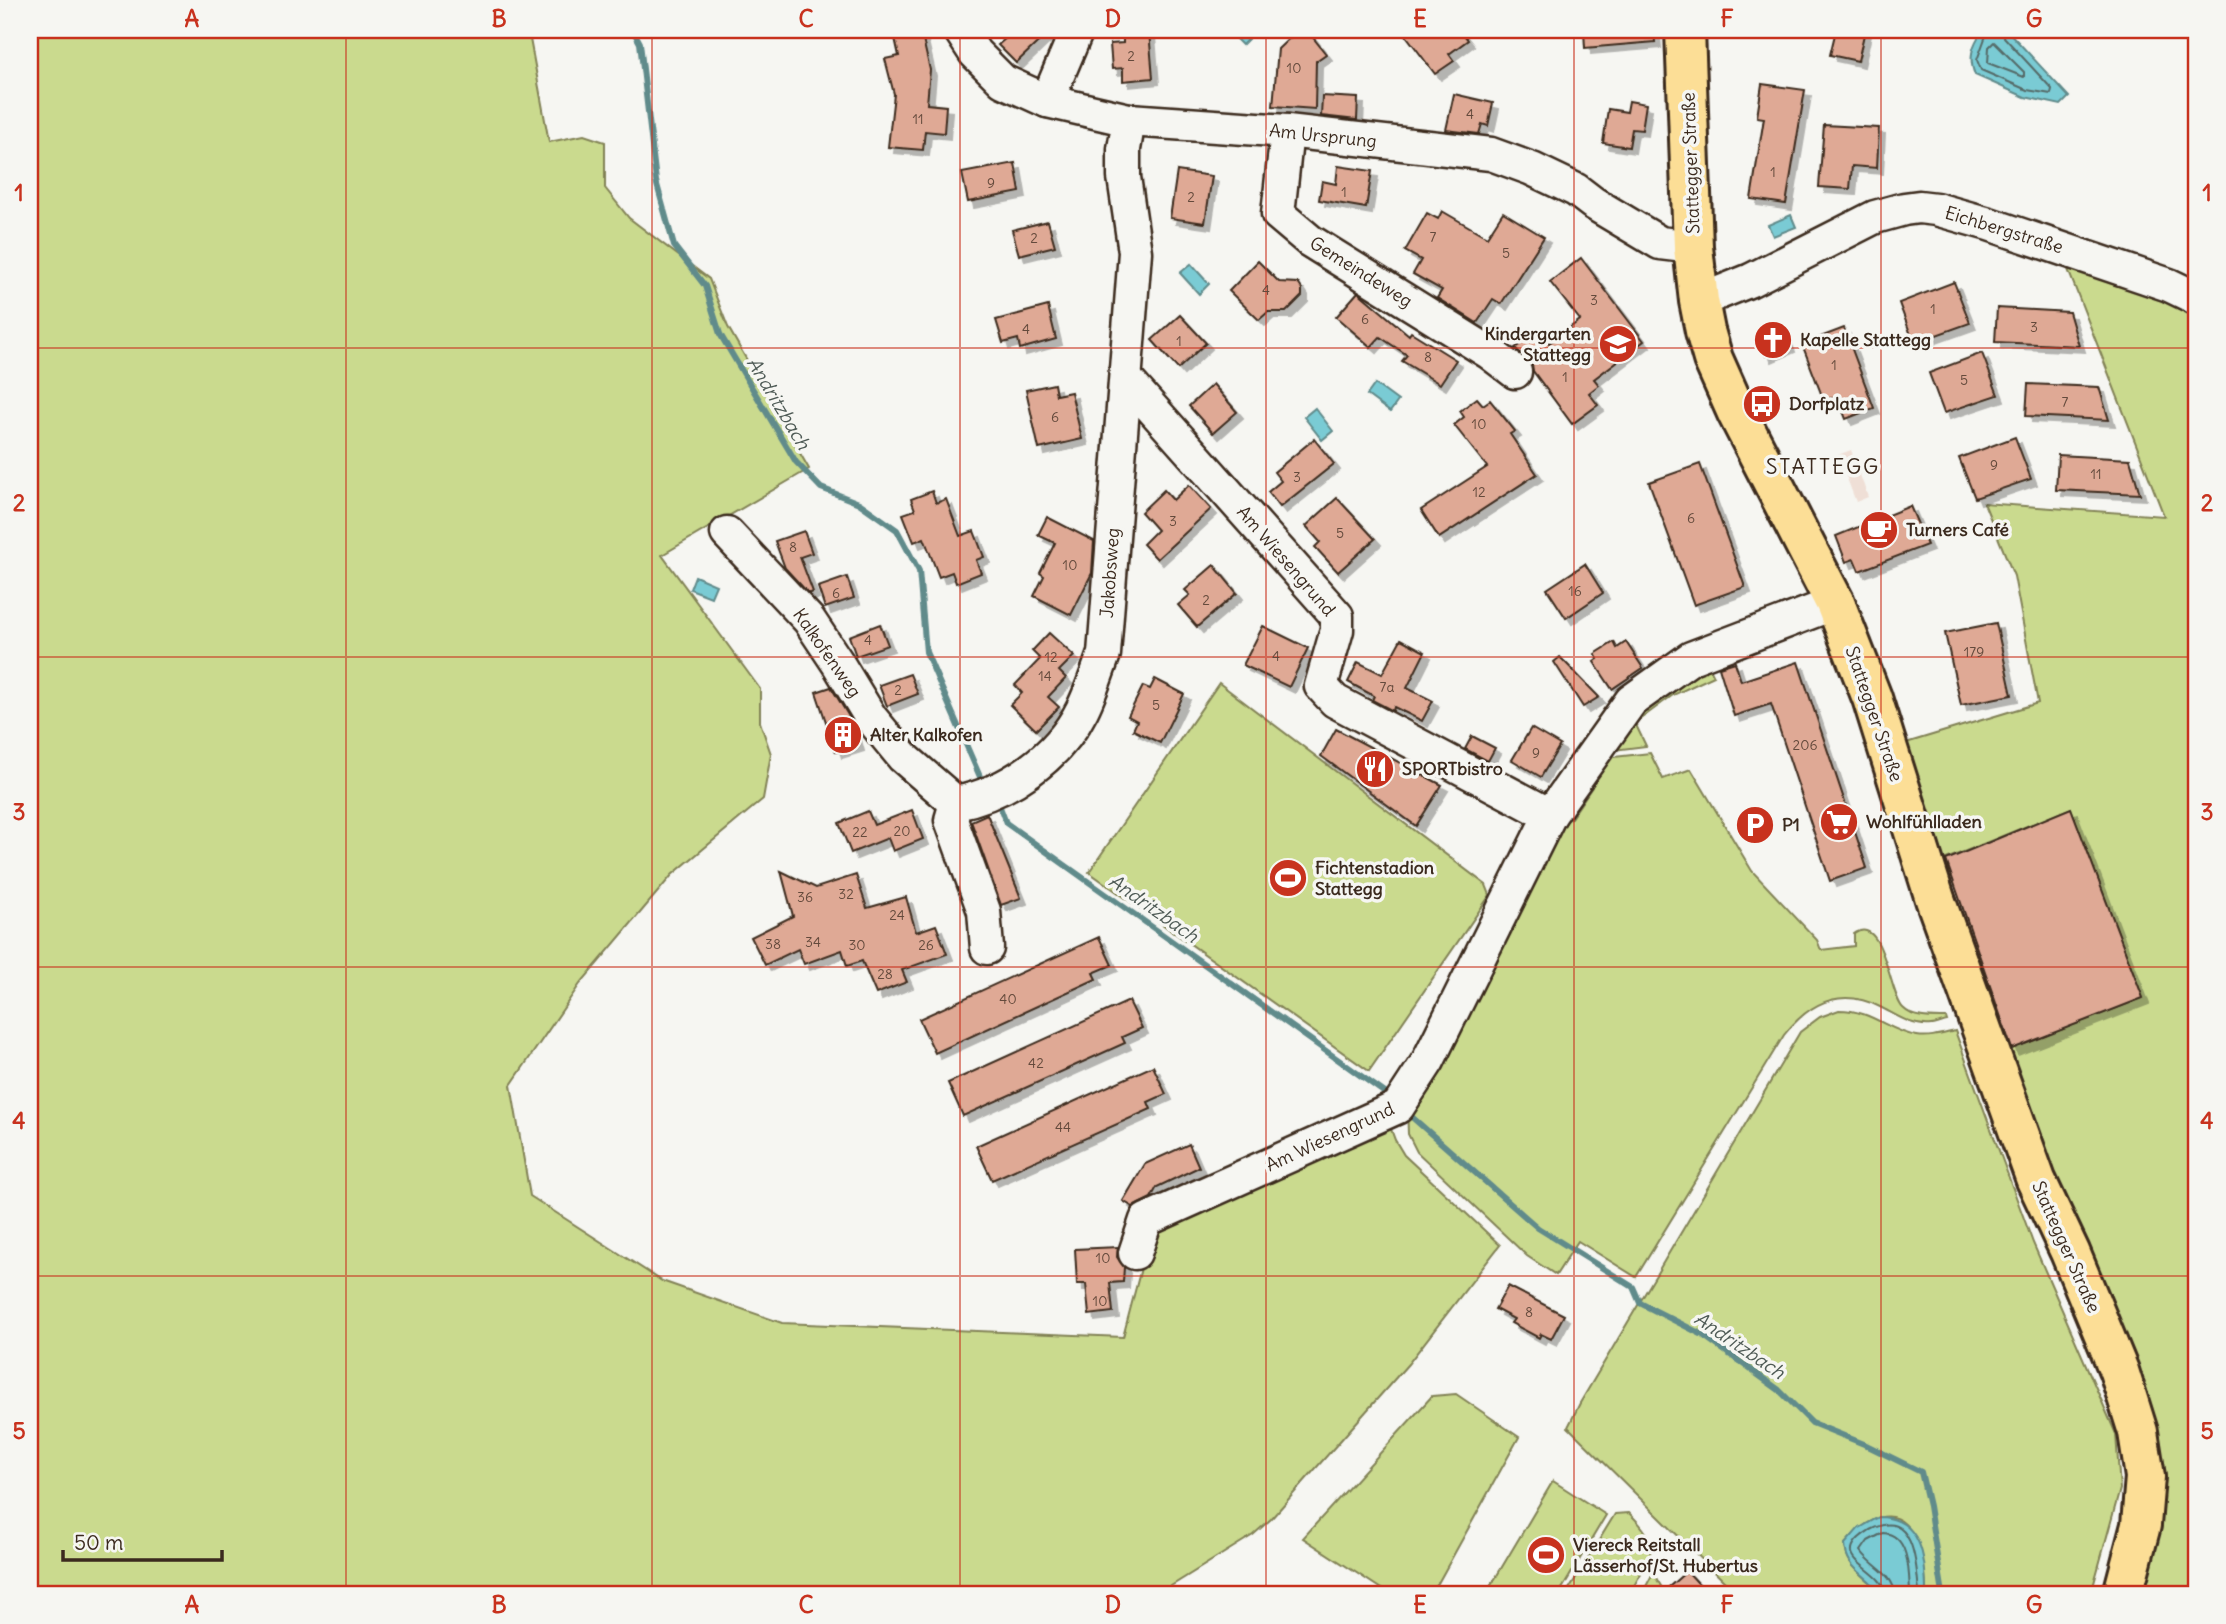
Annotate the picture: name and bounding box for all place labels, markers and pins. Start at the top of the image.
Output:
church icon: Kapelle Stattegg [1752,319,1794,361]
place label: Kindergarten Stattegg [1484,322,1592,366]
school or university icon: Kindergarten Stattegg [1597,323,1639,365]
place label: Kapelle Stattegg [1800,328,1931,351]
bus stop icon: Dorfplatz [1741,383,1783,425]
place label: Dorfplatz [1789,392,1865,415]
cafe icon: Turners Café [1858,509,1900,551]
place label: Turners Café [1906,518,2009,541]
building icon: Alter Kalkofen [822,714,864,756]
place label: Alter Kalkofen [870,723,983,746]
restaurant icon: SPORTbistro [1354,748,1396,790]
place label: SPORTbistro [1402,757,1503,780]
supermarket icon: Wohlfühlladen [1818,801,1860,843]
parking icon: P1 [1734,804,1776,846]
place label: Wohlfühlladen [1866,810,1983,833]
place label: P1 [1782,813,1800,836]
place label: Fichtenstadion Stattegg [1315,856,1435,900]
sports icon: Fichtenstadion Stattegg [1267,857,1309,899]
place label: Viereck Reitstall Lässerhof/St. Hubertus [1573,1533,1758,1577]
sports icon: Viereck Reitstall Lässerhof/St. Hubertus [1525,1534,1567,1576]

